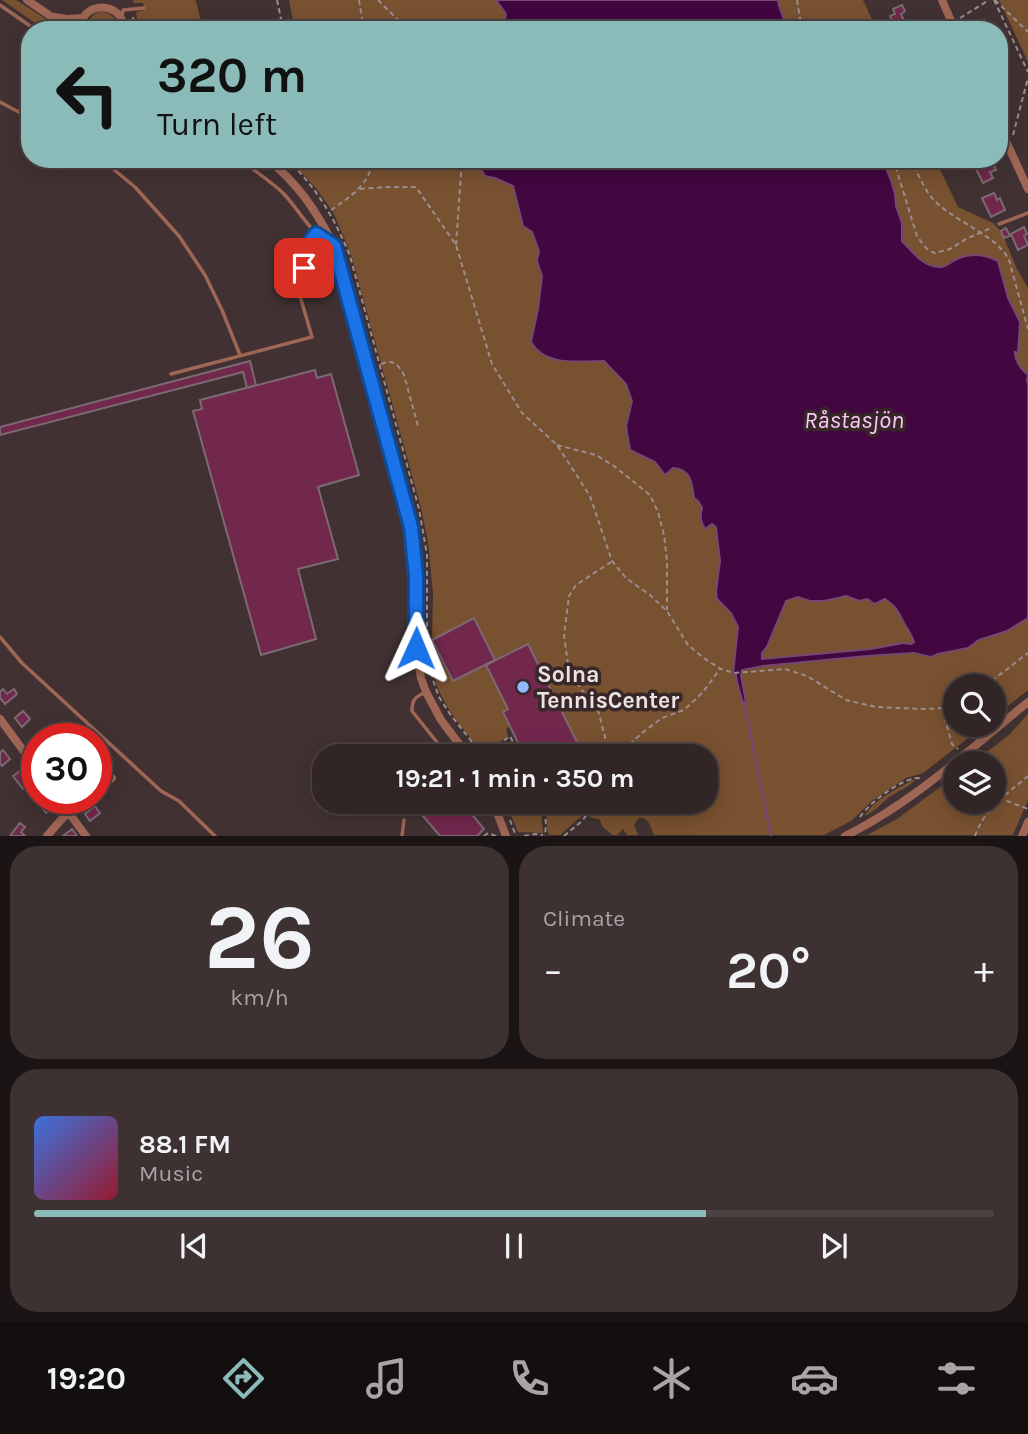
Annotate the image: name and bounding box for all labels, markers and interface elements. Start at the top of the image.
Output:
text: 320 m [157,47,307,104]
icon: left [42,49,133,140]
text: Turn left [157,106,277,143]
pin [274,238,334,298]
icon: arrive [285,249,323,287]
water label: Råstasjön [804,406,904,434]
position arrow [379,611,453,685]
place label: Solna TennisCenter [537,661,679,714]
map controls [943,674,1006,814]
button: search [943,674,1006,737]
marker: Solna TennisCenter [515,679,531,695]
speed limit sign: 30 [21,723,112,814]
button: layers [943,751,1006,814]
text: 19:21 · 1 min · 350 m [396,763,634,794]
text: 26 [204,885,315,991]
text: Climate [543,905,625,932]
text: 20° [726,940,811,1001]
text: − [543,948,563,993]
text: + [974,948,994,993]
text: km/h [230,984,289,1011]
text: 88.1 FM [139,1129,231,1160]
text: Music [139,1160,203,1187]
icon: previous [175,1227,213,1265]
icon: pause [495,1227,533,1265]
icon: next [815,1227,853,1265]
icon: directions [219,1354,268,1403]
icon: music [362,1354,411,1403]
icon: phone [505,1354,554,1403]
icon: climate [647,1354,696,1403]
icon: car [790,1354,839,1403]
icon: filters [932,1354,981,1403]
text: 19:20 [47,1360,126,1397]

